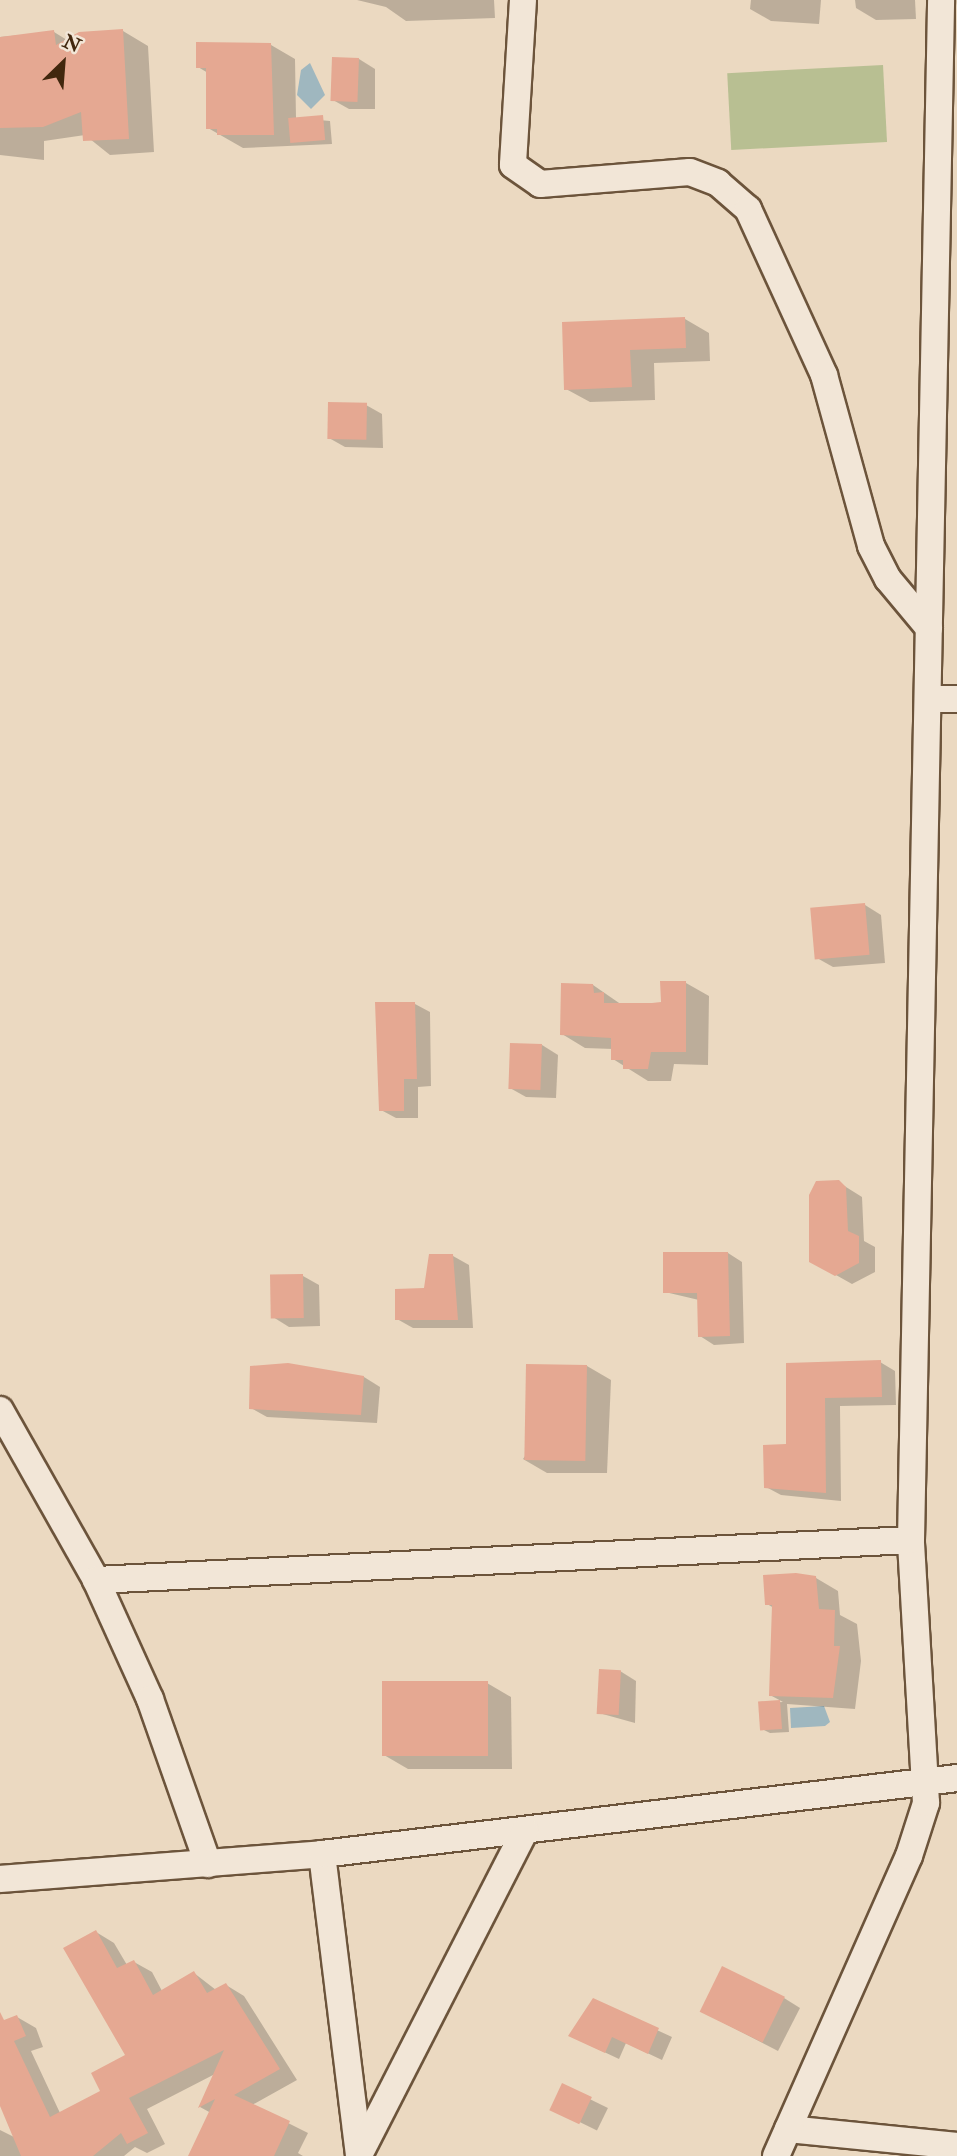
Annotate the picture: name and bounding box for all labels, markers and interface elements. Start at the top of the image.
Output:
north arrow [28,28,98,98]
text: N [59,29,85,58]

